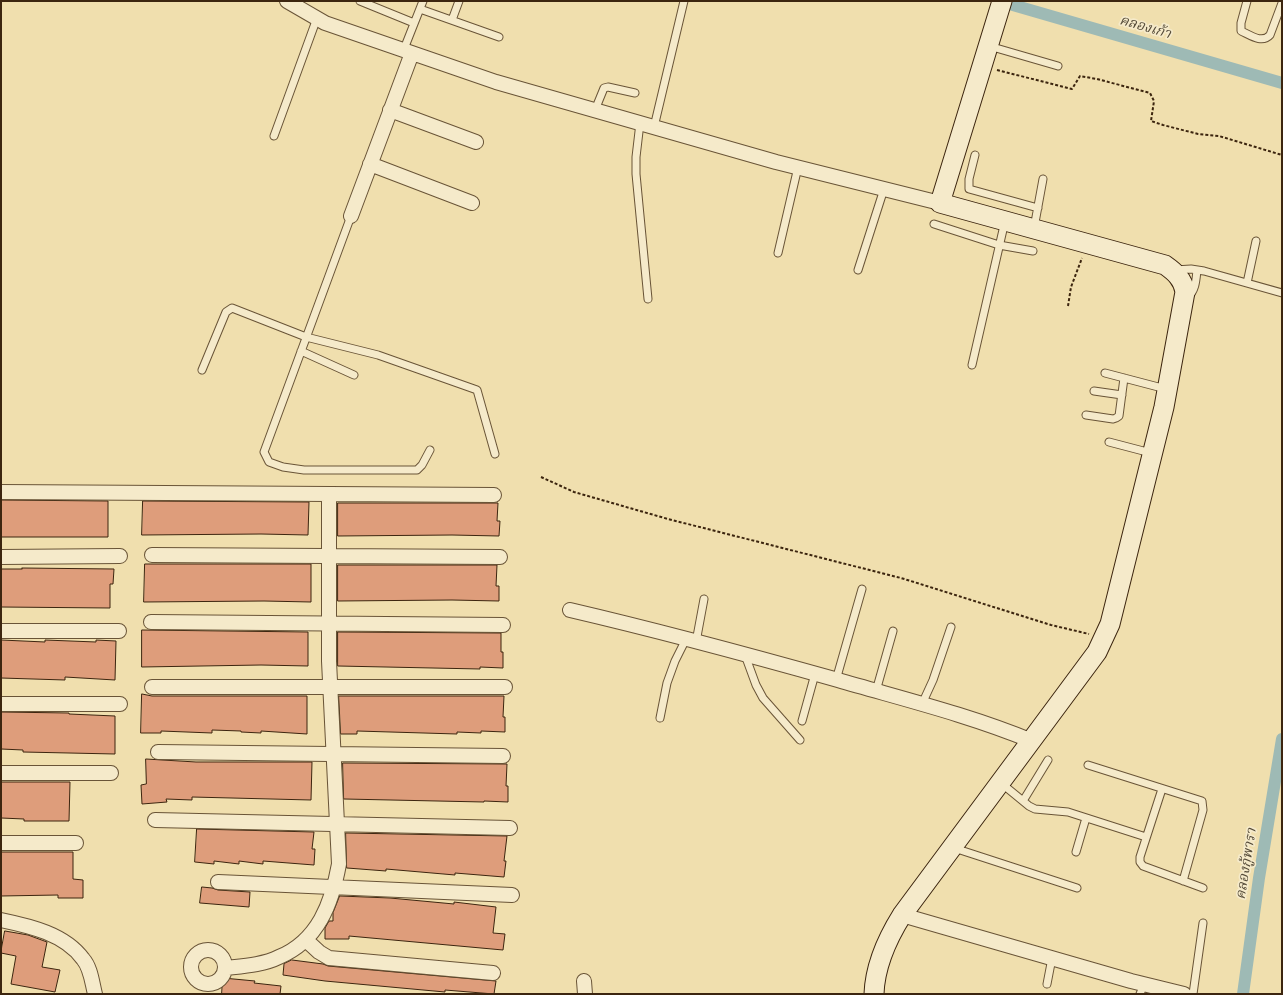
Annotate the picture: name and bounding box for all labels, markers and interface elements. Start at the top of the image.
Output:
water label: คลองเก้า [1117,13,1173,43]
water label: คลองกู้พารา [1233,827,1261,901]

